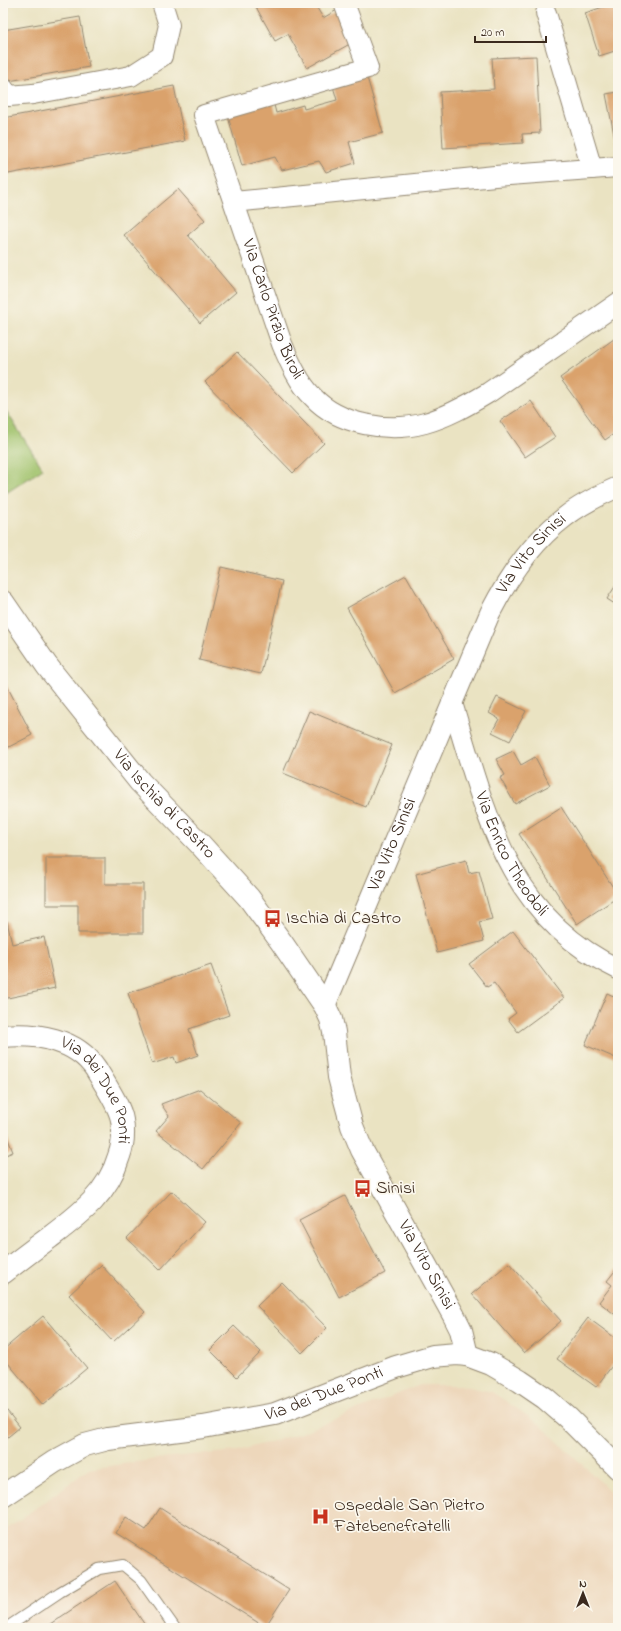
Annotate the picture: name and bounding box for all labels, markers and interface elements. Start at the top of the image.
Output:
scale bar [475,18,546,44]
text: 20 m [481,24,504,42]
street label: Via Carlo Pirzio Biroli [234,235,310,385]
street label: Via Vito Sinisi [490,507,572,600]
street label: Via Ischia di Castro [105,743,221,866]
street label: Via Enrico Theodoli [467,787,554,923]
street label: Via Vito Sinisi [361,794,424,896]
place label: Ischia di Castro [286,906,401,932]
bus stop icon: Ischia di Castro [263,909,283,929]
street label: Via dei Due Ponti [55,1030,136,1145]
place label: Sinisi [376,1176,415,1202]
bus stop icon: Sinisi [353,1179,373,1199]
street label: Via Vito Sinisi [390,1215,461,1315]
street label: Via dei Due Ponti [262,1360,387,1429]
place label: Ospedale San Pietro Fatebenefratelli [333,1493,485,1540]
hospital icon: Ospedale San Pietro Fatebenefratelli [311,1506,331,1526]
north arrow [563,1573,603,1613]
text: N [579,1576,587,1592]

